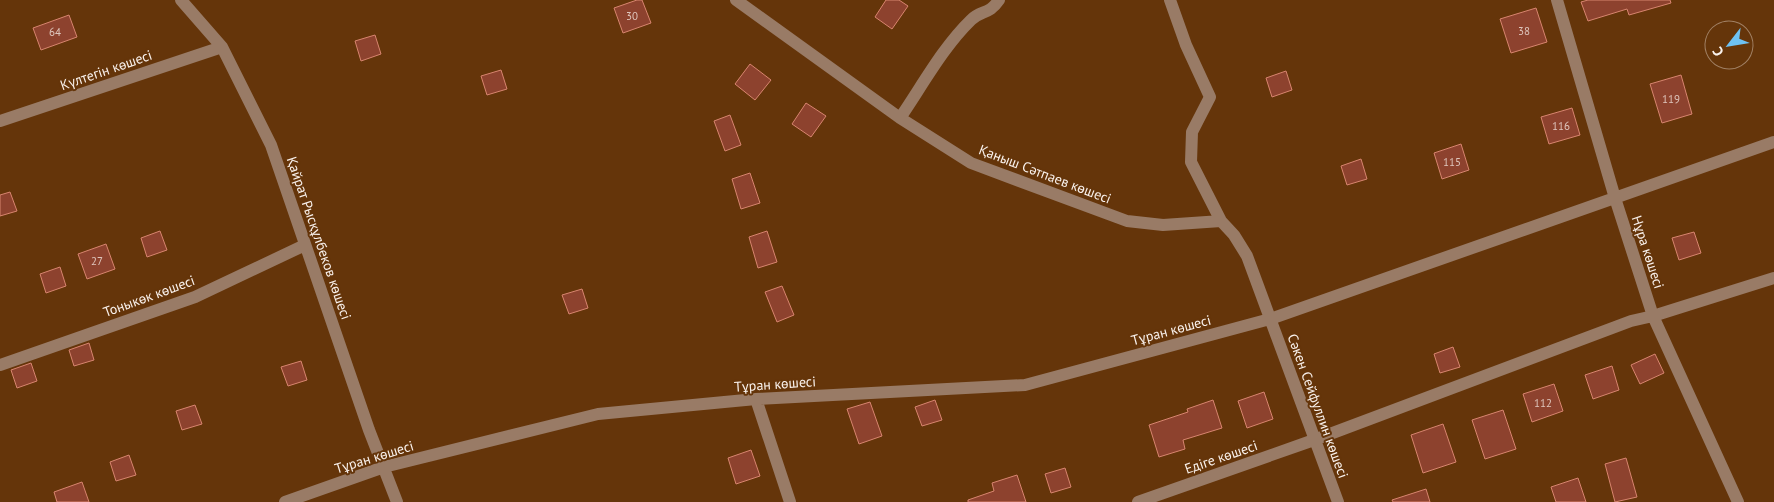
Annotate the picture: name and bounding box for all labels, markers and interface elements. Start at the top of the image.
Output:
house number: 30 [626,9,638,23]
north arrow [1704,20,1754,70]
house number: 38 [1518,24,1530,38]
house number: 64 [49,25,61,39]
text: С [1708,44,1728,60]
street label: Күлтегін көшесі [58,46,154,94]
house number: 119 [1662,92,1680,106]
house number: 116 [1552,119,1570,133]
street label: Қаныш Сәтпаев көшесі [976,140,1114,208]
street label: Қайрат Рысқұлбеков көшесі [283,154,355,322]
house number: 115 [1443,155,1461,169]
street label: Нұра көшесі [1628,213,1668,291]
house number: 27 [91,254,103,268]
street label: Тоныкөк көшесі [101,271,197,321]
street label: Тұран көшесі [1129,311,1213,349]
street label: Сәкен Сейфуллин көшесі [1283,331,1353,481]
street label: Тұран көшесі [734,372,816,396]
house number: 112 [1534,396,1552,410]
street label: Тұран көшесі [332,436,416,478]
street label: Едіге көшесі [1182,436,1260,478]

